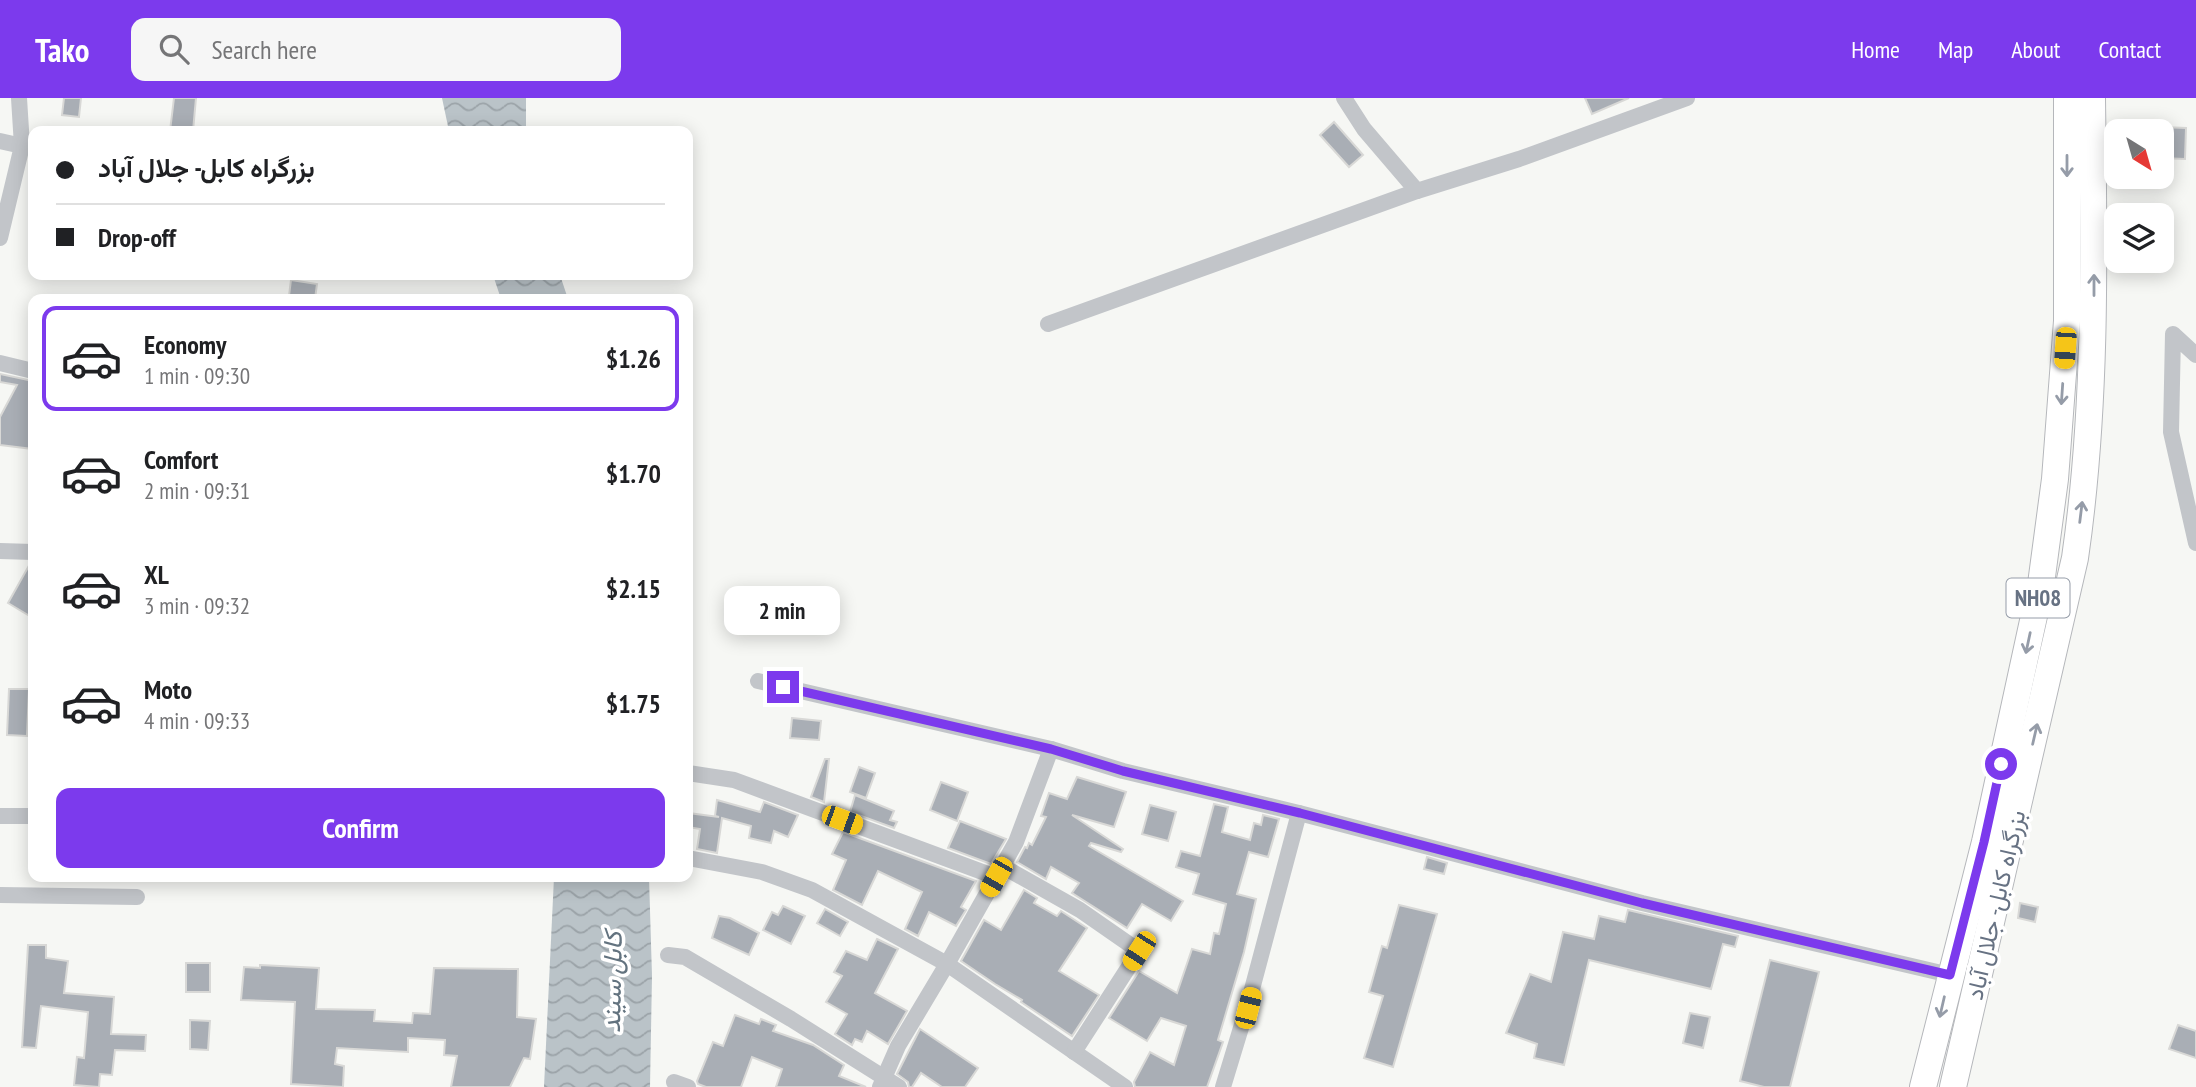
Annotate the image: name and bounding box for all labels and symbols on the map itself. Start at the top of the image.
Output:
north arrow [2104,119,2174,189]
one-way arrow [2060,154,2074,177]
one-way arrow [2087,273,2101,296]
car [2054,326,2077,370]
one-way arrow [2055,382,2068,404]
one-way arrow [2075,501,2088,524]
road number: NH08 [2007,578,2070,618]
callout: 2 min [725,586,841,634]
one-way arrow [2020,631,2034,654]
route end [767,671,799,703]
one-way arrow [2029,723,2043,746]
route start [1985,748,2017,780]
car [819,803,866,837]
street label: بزرگراه کابل- جلال آباد [1959,807,2032,1003]
car [977,854,1016,900]
water label: کابل سيند [594,927,629,1033]
car [1119,928,1160,974]
car [1233,985,1264,1031]
one-way arrow [1935,996,1948,1018]

